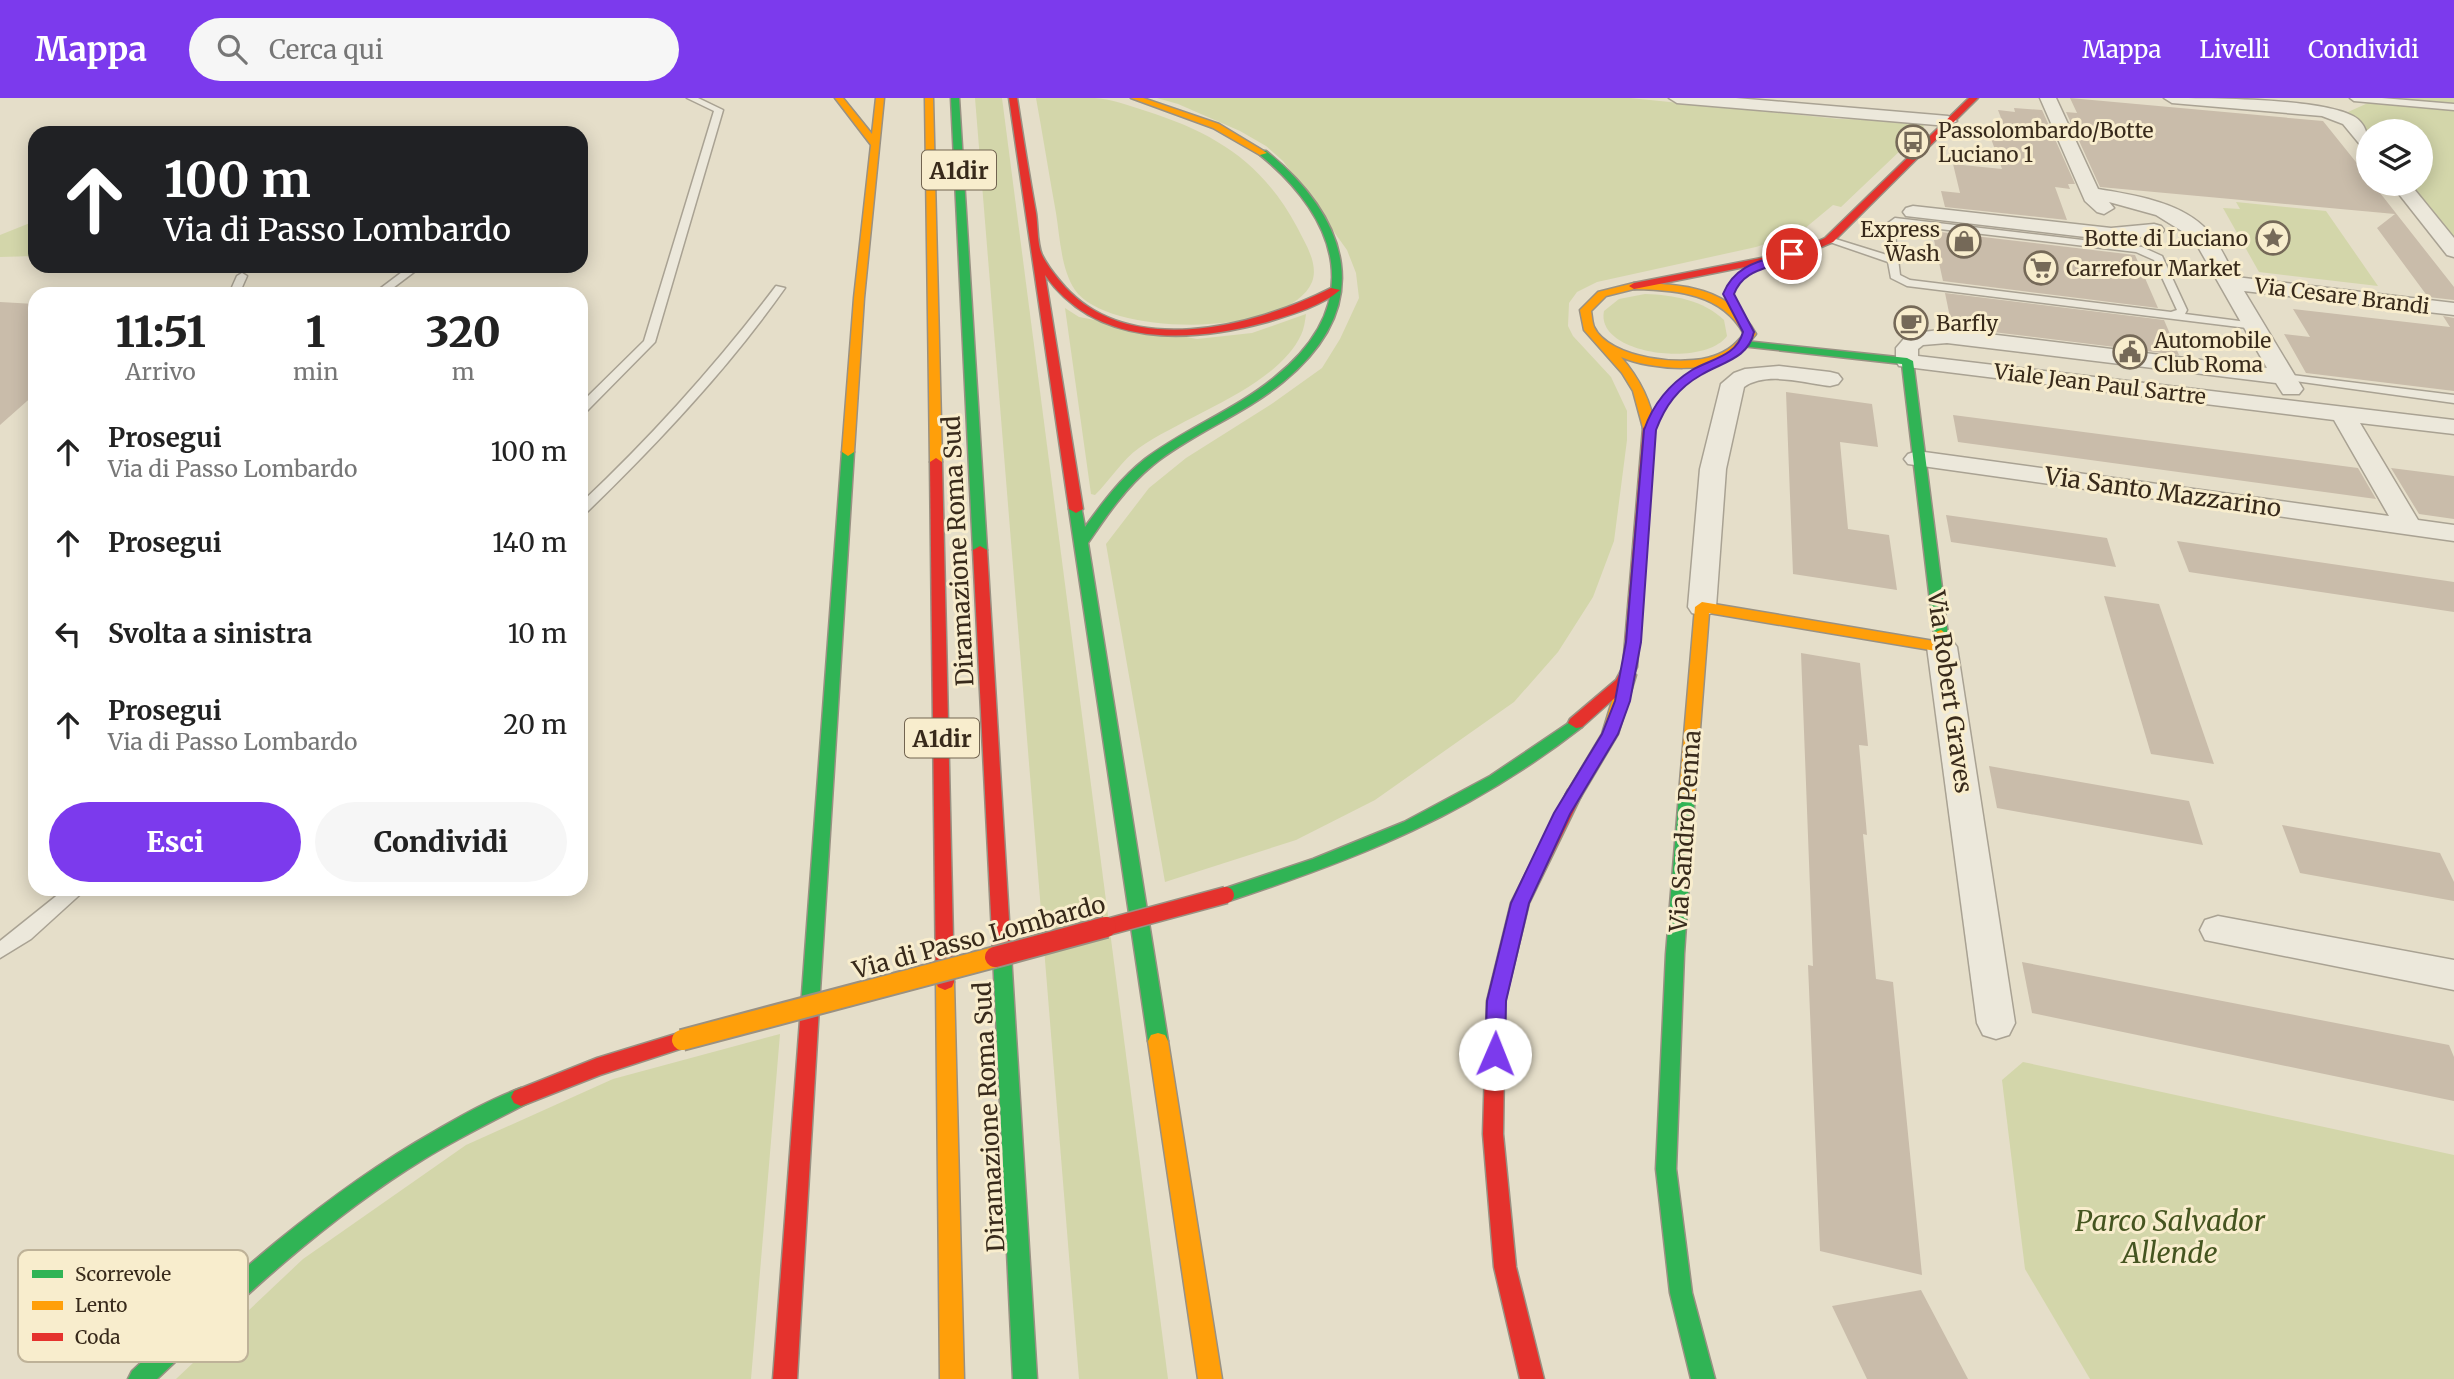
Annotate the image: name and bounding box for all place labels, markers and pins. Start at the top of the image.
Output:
place label: Passolombardo/Botte Luciano 1 [1938,117,2154,168]
bus stop icon: Passolombardo/Botte Luciano 1 [1894,123,1932,161]
place label: Express Wash [1860,216,1940,267]
place icon: Botte di Luciano [2254,219,2292,257]
shop icon: Express Wash [1945,222,1983,260]
pin [1762,224,1822,284]
place label: Botte di Luciano [2084,225,2248,252]
supermarket icon: Carrefour Market [2022,249,2060,287]
place label: Carrefour Market [2066,255,2241,282]
cafe icon: Barfly [1892,304,1930,342]
place label: Barfly [1936,310,1999,337]
place label: Automobile Club Roma [2153,327,2271,378]
public building icon: Automobile Club Roma [2111,333,2149,371]

